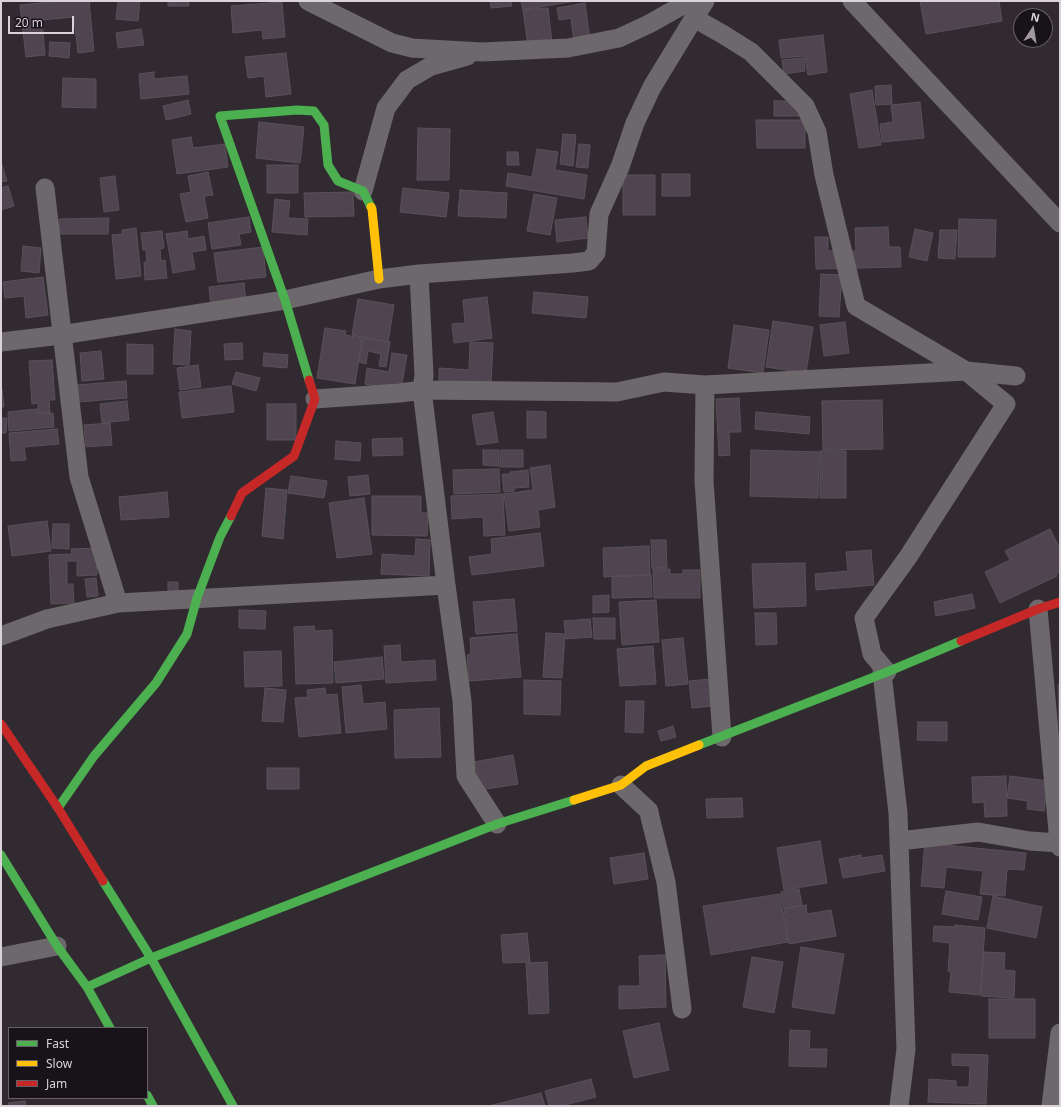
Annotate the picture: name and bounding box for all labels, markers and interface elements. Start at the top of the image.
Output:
scale bar [10,8,76,34]
north arrow [1013,8,1053,48]
text: N [1029,8,1041,25]
text: 20 m [15,14,43,31]
legend [8,1027,148,1099]
text: Fast [46,1035,69,1052]
text: Slow [46,1055,72,1072]
text: Jam [46,1075,67,1092]

